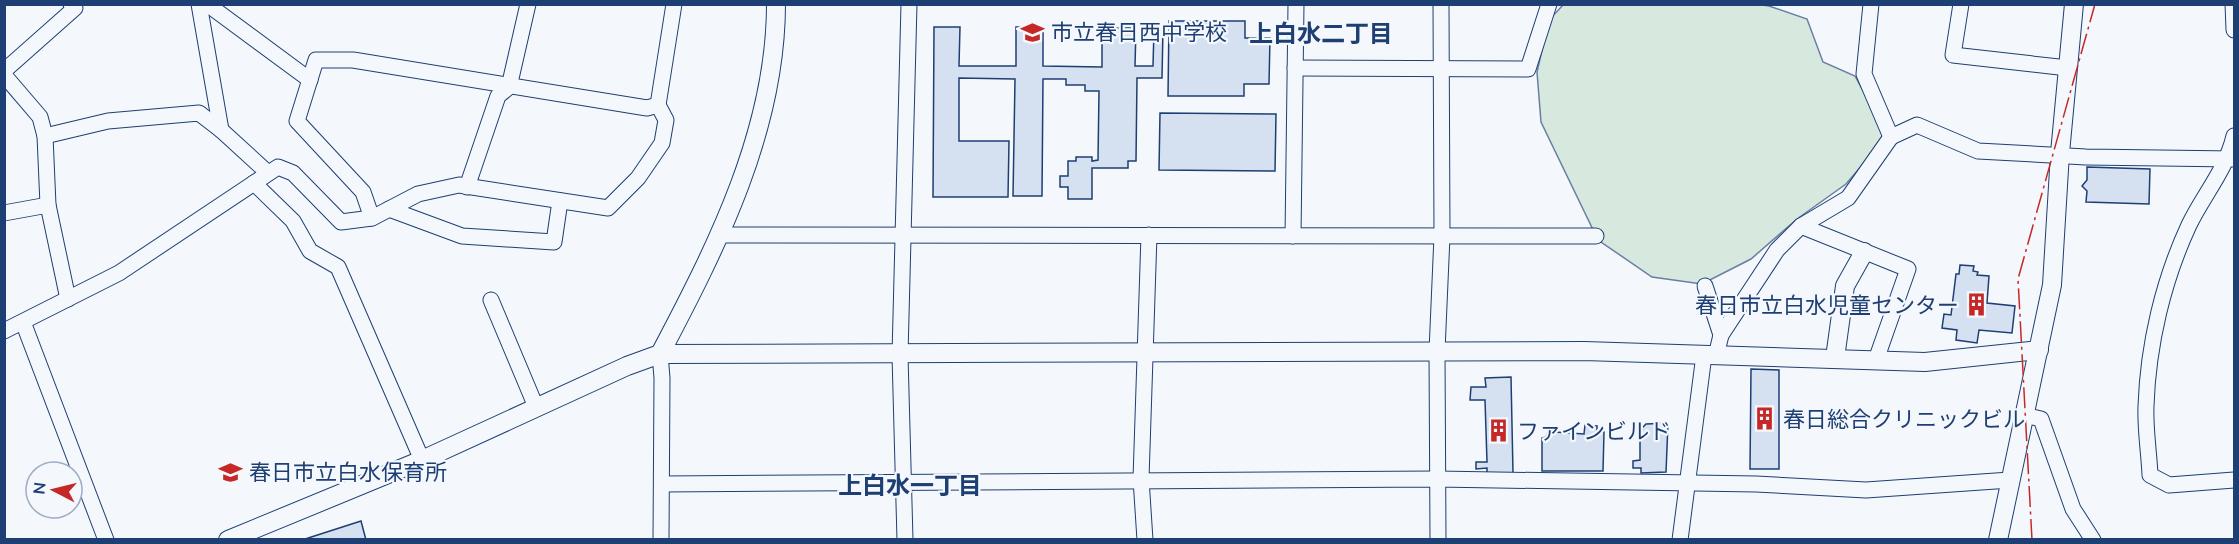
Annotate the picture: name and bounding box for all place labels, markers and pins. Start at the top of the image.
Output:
place label: 市立春日西中学校 [1051,18,1227,46]
school or university icon: 市立春日西中学校 [1020,19,1046,45]
place label: 春日市立白水児童センター [1695,291,1959,319]
building icon: 春日市立白水児童センター [1964,292,1990,318]
place label: 春日総合クリニックビル [1783,405,2025,433]
building icon: 春日総合クリニックビル [1752,406,1778,432]
place label: ファインビルド [1517,417,1671,445]
building icon: ファインビルド [1486,418,1512,444]
place label: 春日市立白水保育所 [249,458,447,486]
school or university icon: 春日市立白水保育所 [218,459,244,485]

